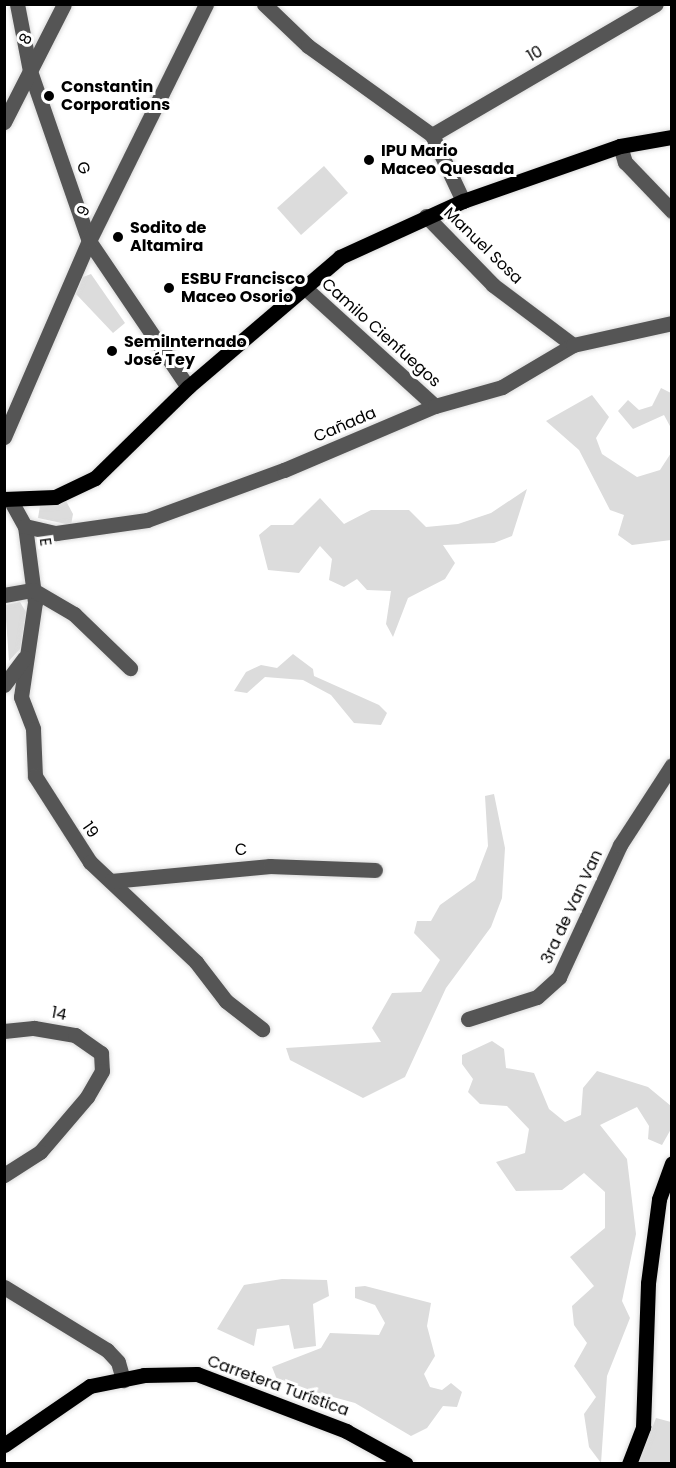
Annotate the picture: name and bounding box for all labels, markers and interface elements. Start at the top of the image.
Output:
street label: 8 [15,30,37,48]
street label: 10 [524,42,546,66]
place label: Constantin Corporations [61,77,170,115]
marker: Constantin Corporations [42,89,56,103]
place label: IPU Mario Maceo Quesada [381,141,514,179]
marker: IPU Mario Maceo Quesada [362,153,376,167]
street label: G [72,159,94,177]
street label: 9 [73,202,95,220]
street label: Manuel Sosa [440,204,526,288]
place label: Sodito de Altamira [130,218,206,256]
marker: Sodito de Altamira [111,230,125,244]
place label: ESBU Francisco Maceo Osorio [181,269,305,307]
street label: Camilo Cienfuegos [318,275,444,391]
marker: ESBU Francisco Maceo Osorio [162,281,176,295]
place label: SemiInternado José Tey [124,332,247,370]
marker: SemiInternado José Tey [105,344,119,358]
street label: Cañada [311,403,379,447]
street label: E [35,537,55,547]
street label: 19 [78,818,102,842]
street label: C [234,840,248,860]
street label: 3ra de Van Van [537,847,607,967]
street label: 14 [50,1003,68,1025]
street label: Carretera Turística [205,1351,351,1421]

